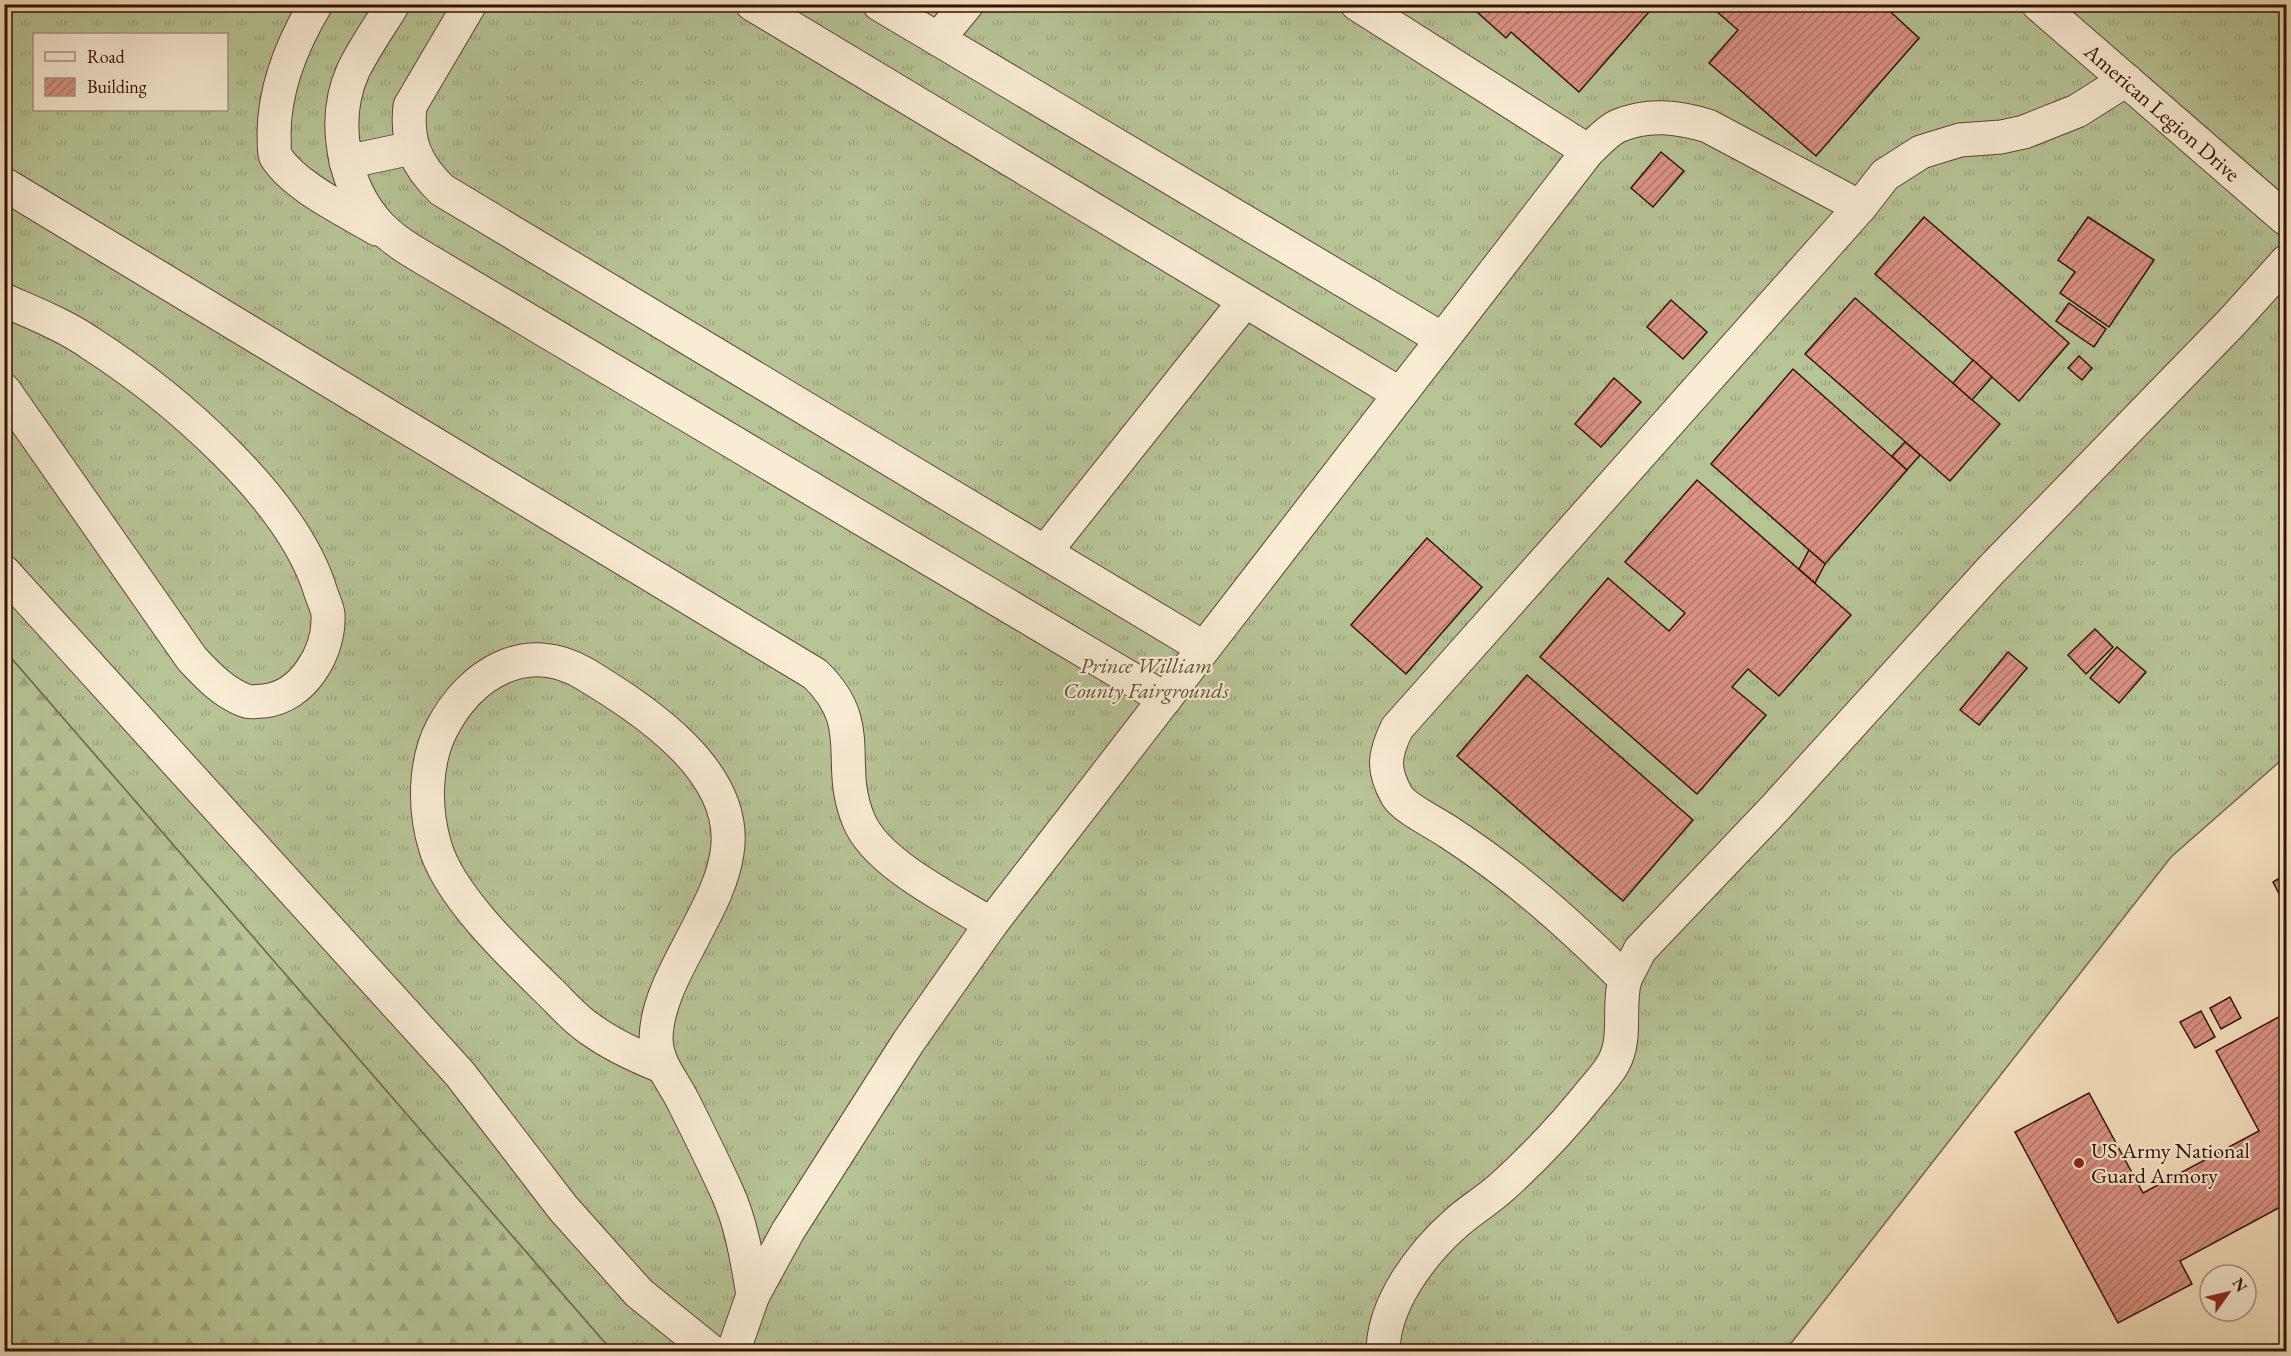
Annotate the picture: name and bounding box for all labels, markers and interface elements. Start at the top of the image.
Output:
legend [33,33,228,111]
street label: American Legion Drive [2077,36,2247,188]
text: Road [87,45,126,68]
text: Building [87,75,147,98]
park label: Prince William County Fairgrounds [1063,651,1230,705]
place label: US Army National Guard Armory [2091,1136,2250,1190]
marker: US Army National Guard Armory [2072,1156,2086,1170]
north arrow [2198,1263,2258,1323]
text: N [2228,1274,2252,1296]

